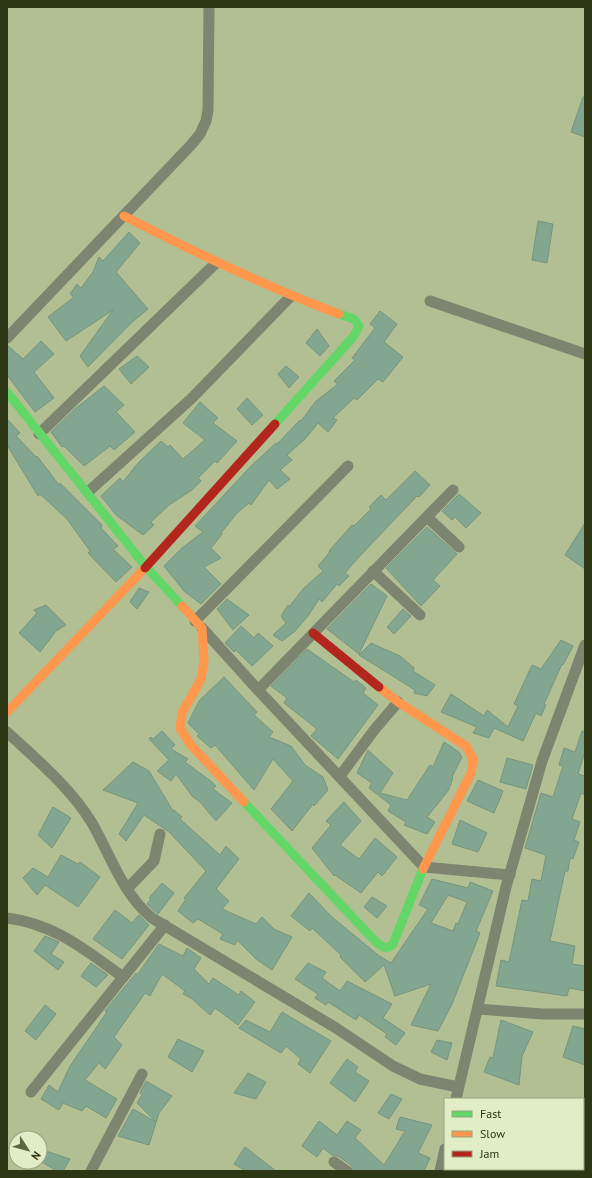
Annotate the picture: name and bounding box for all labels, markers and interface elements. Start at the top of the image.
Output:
legend [444,1098,584,1170]
text: Fast [480,1106,501,1121]
text: Slow [480,1126,505,1141]
north arrow [8,1130,48,1170]
text: Jam [479,1146,499,1161]
text: N [28,1149,44,1163]

